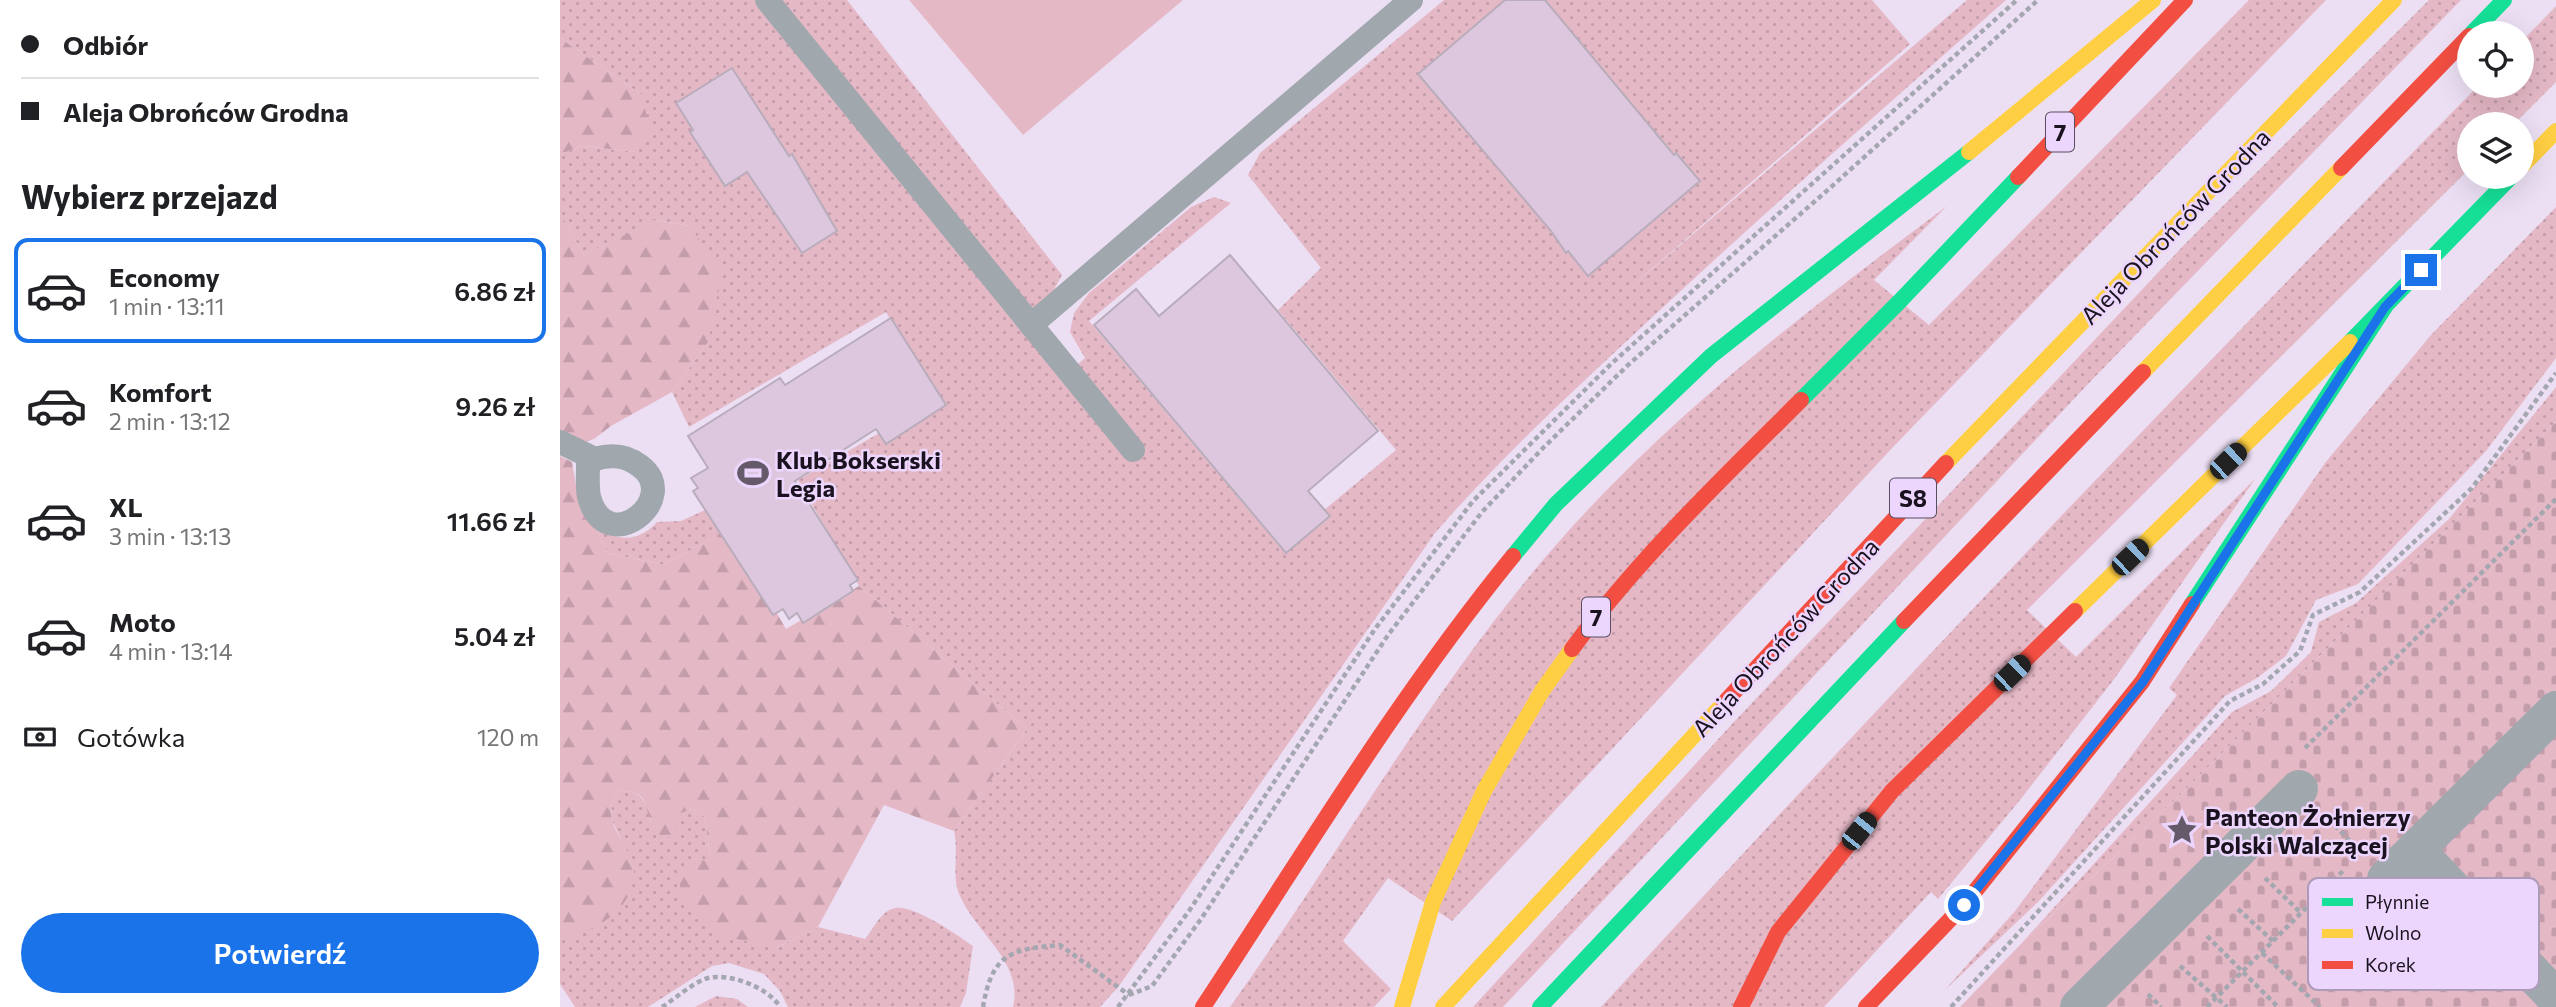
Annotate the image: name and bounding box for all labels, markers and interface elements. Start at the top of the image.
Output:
map controls [2457,21,2534,189]
button: locate [2457,21,2534,98]
text: Odbiór [63,29,148,60]
text: Aleja Obrońców Grodna [63,96,349,127]
button: layers [2457,112,2534,189]
road number: 7 [2046,113,2074,152]
street label: Aleja Obrońców Grodna [2074,122,2276,330]
text: Wybierz przejazd [21,176,278,216]
route end [2405,254,2437,286]
icon: car [25,259,88,322]
text: Economy [109,261,220,292]
text: 6.86 zł [454,275,535,306]
text: 1 min · 13:11 [109,292,225,320]
icon: car [25,374,88,437]
text: Komfort [109,376,212,407]
text: 9.26 zł [455,390,535,421]
text: 2 min · 13:12 [109,407,231,435]
car [2206,439,2251,483]
place label: Klub Bokserski Legia [776,445,941,502]
sports icon: Klub Bokserski Legia [736,456,770,490]
road number: S8 [1890,478,1936,518]
icon: car [25,489,88,552]
text: XL [109,491,143,522]
text: 11.66 zł [447,505,535,536]
text: 3 min · 13:13 [109,522,231,550]
street label: Aleja Obrońców Grodna [1686,532,1884,742]
car [2108,535,2153,579]
road number: 7 [1582,597,1610,636]
icon: car [25,604,88,667]
text: Moto [109,606,176,637]
text: 5.04 zł [454,620,535,651]
text: 4 min · 13:14 [109,637,233,665]
car [1990,651,2035,695]
icon: cash [21,718,59,756]
text: Gotówka [77,721,185,752]
text: 120 m [477,723,539,751]
place label: Panteon Żołnierzy Polski Walczącej [2205,802,2411,859]
car [1838,808,1881,854]
place icon: Panteon Żołnierzy Polski Walczącej [2165,813,2199,847]
legend [2308,878,2539,990]
route start [1948,889,1980,921]
text: Płynnie [2365,890,2429,913]
button: Potwierdź [21,913,539,993]
text: Wolno [2365,921,2421,944]
text: Korek [2365,953,2416,976]

